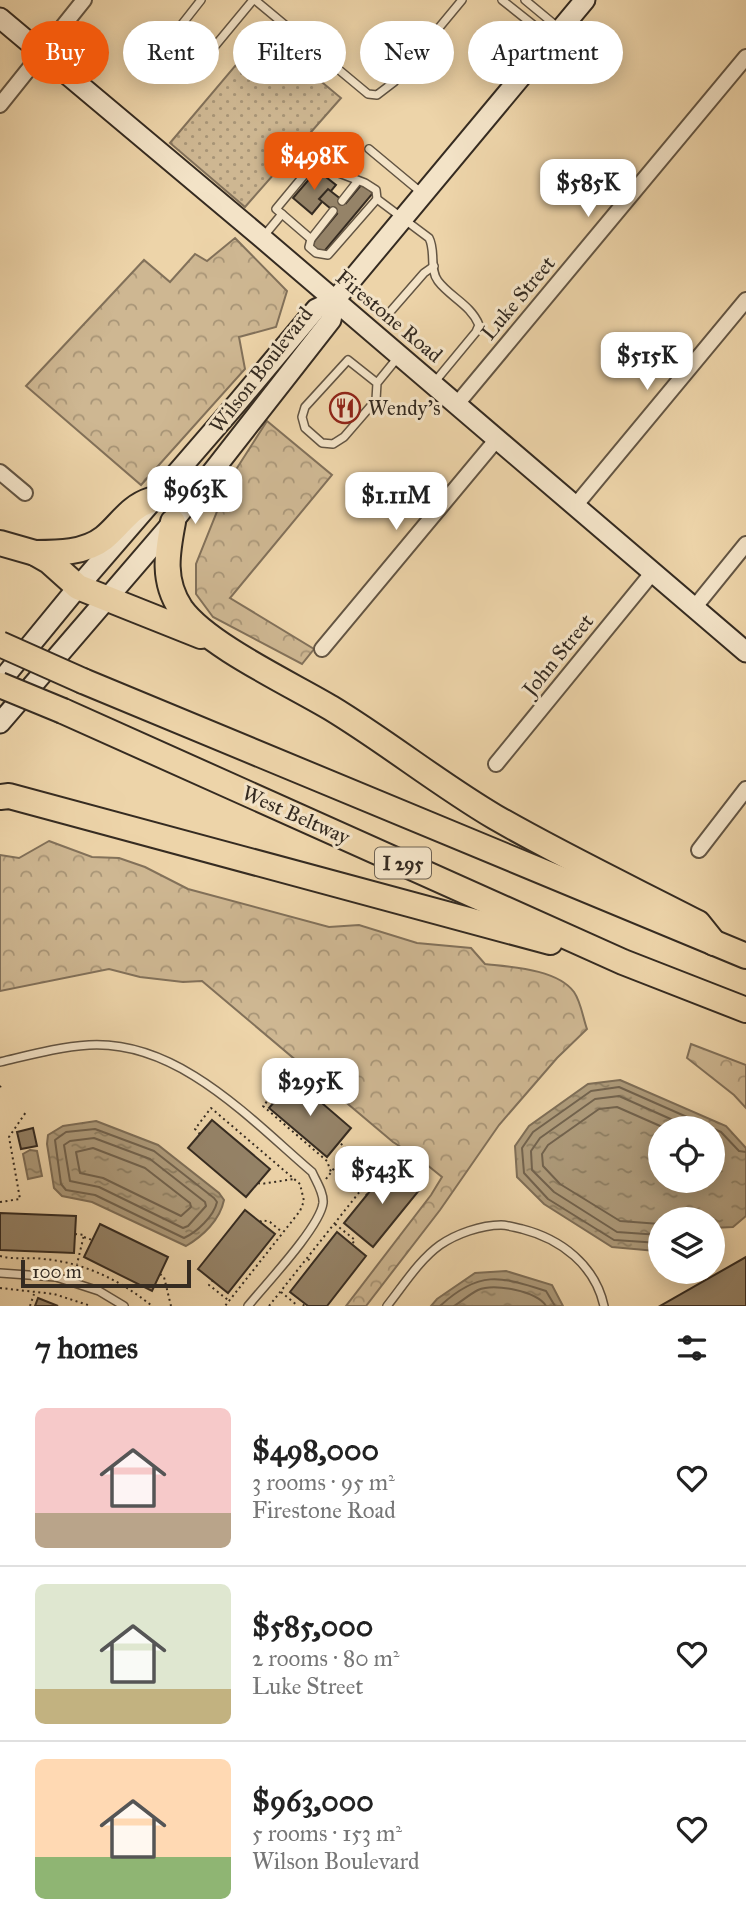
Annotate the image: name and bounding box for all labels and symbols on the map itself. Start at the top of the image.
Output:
pin: $498K [265,132,363,192]
pin: $585K [539,160,637,219]
street label: Luke Street [475,250,561,345]
street label: Firestone Road [330,264,448,368]
street label: Wilson Boulevard [204,301,319,438]
pin: $515K [598,332,696,392]
restaurant icon: Wendy's [328,391,362,425]
place label: Wendy's [368,395,441,421]
pin: $963K [146,466,244,526]
pin: $1.11M [339,472,453,532]
street label: John Street [516,608,599,703]
street label: West Beltway [238,780,355,851]
road number: I 295 [375,848,431,878]
pin: $295K [261,1058,359,1118]
pin: $543K [333,1146,431,1206]
scale bar [21,1257,191,1289]

